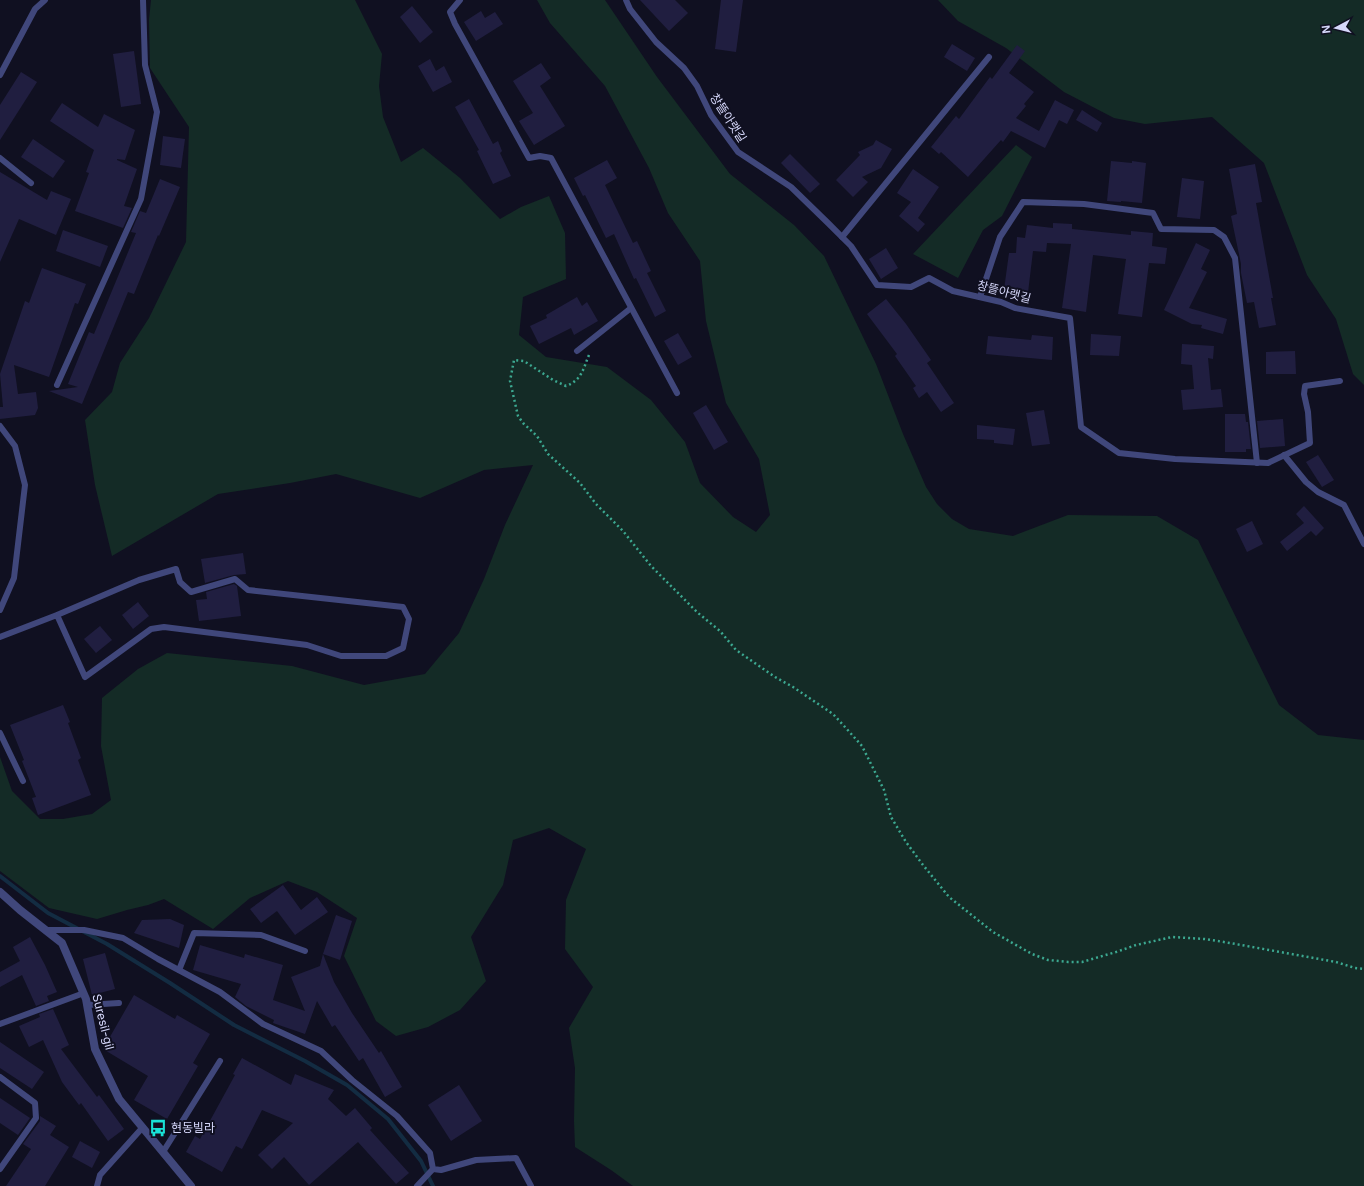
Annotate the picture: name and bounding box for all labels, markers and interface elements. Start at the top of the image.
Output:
north arrow [1316,8,1356,48]
text: N [1319,24,1334,34]
street label: 창뜰아랫길 [707,90,750,145]
street label: 창뜰아랫길 [976,277,1033,306]
street label: Suresil-gil [89,992,118,1051]
bus stop icon: 현동빌라 [148,1118,168,1138]
place label: 현동빌라 [171,1120,215,1135]

